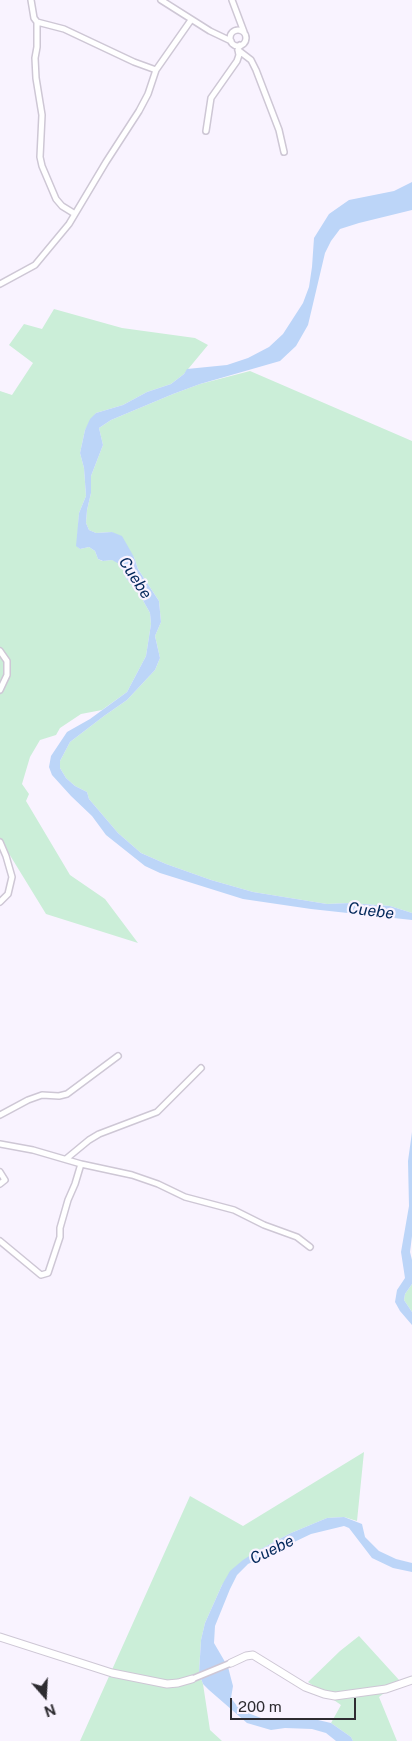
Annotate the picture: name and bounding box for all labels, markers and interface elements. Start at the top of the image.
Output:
water label: Cuebe [114,553,156,603]
water label: Cuebe [347,899,395,923]
water label: Cuebe [247,1531,297,1569]
north arrow [20,1671,70,1721]
scale bar [232,1688,358,1720]
text: 200 m [238,1698,282,1715]
text: N [42,1701,58,1720]

